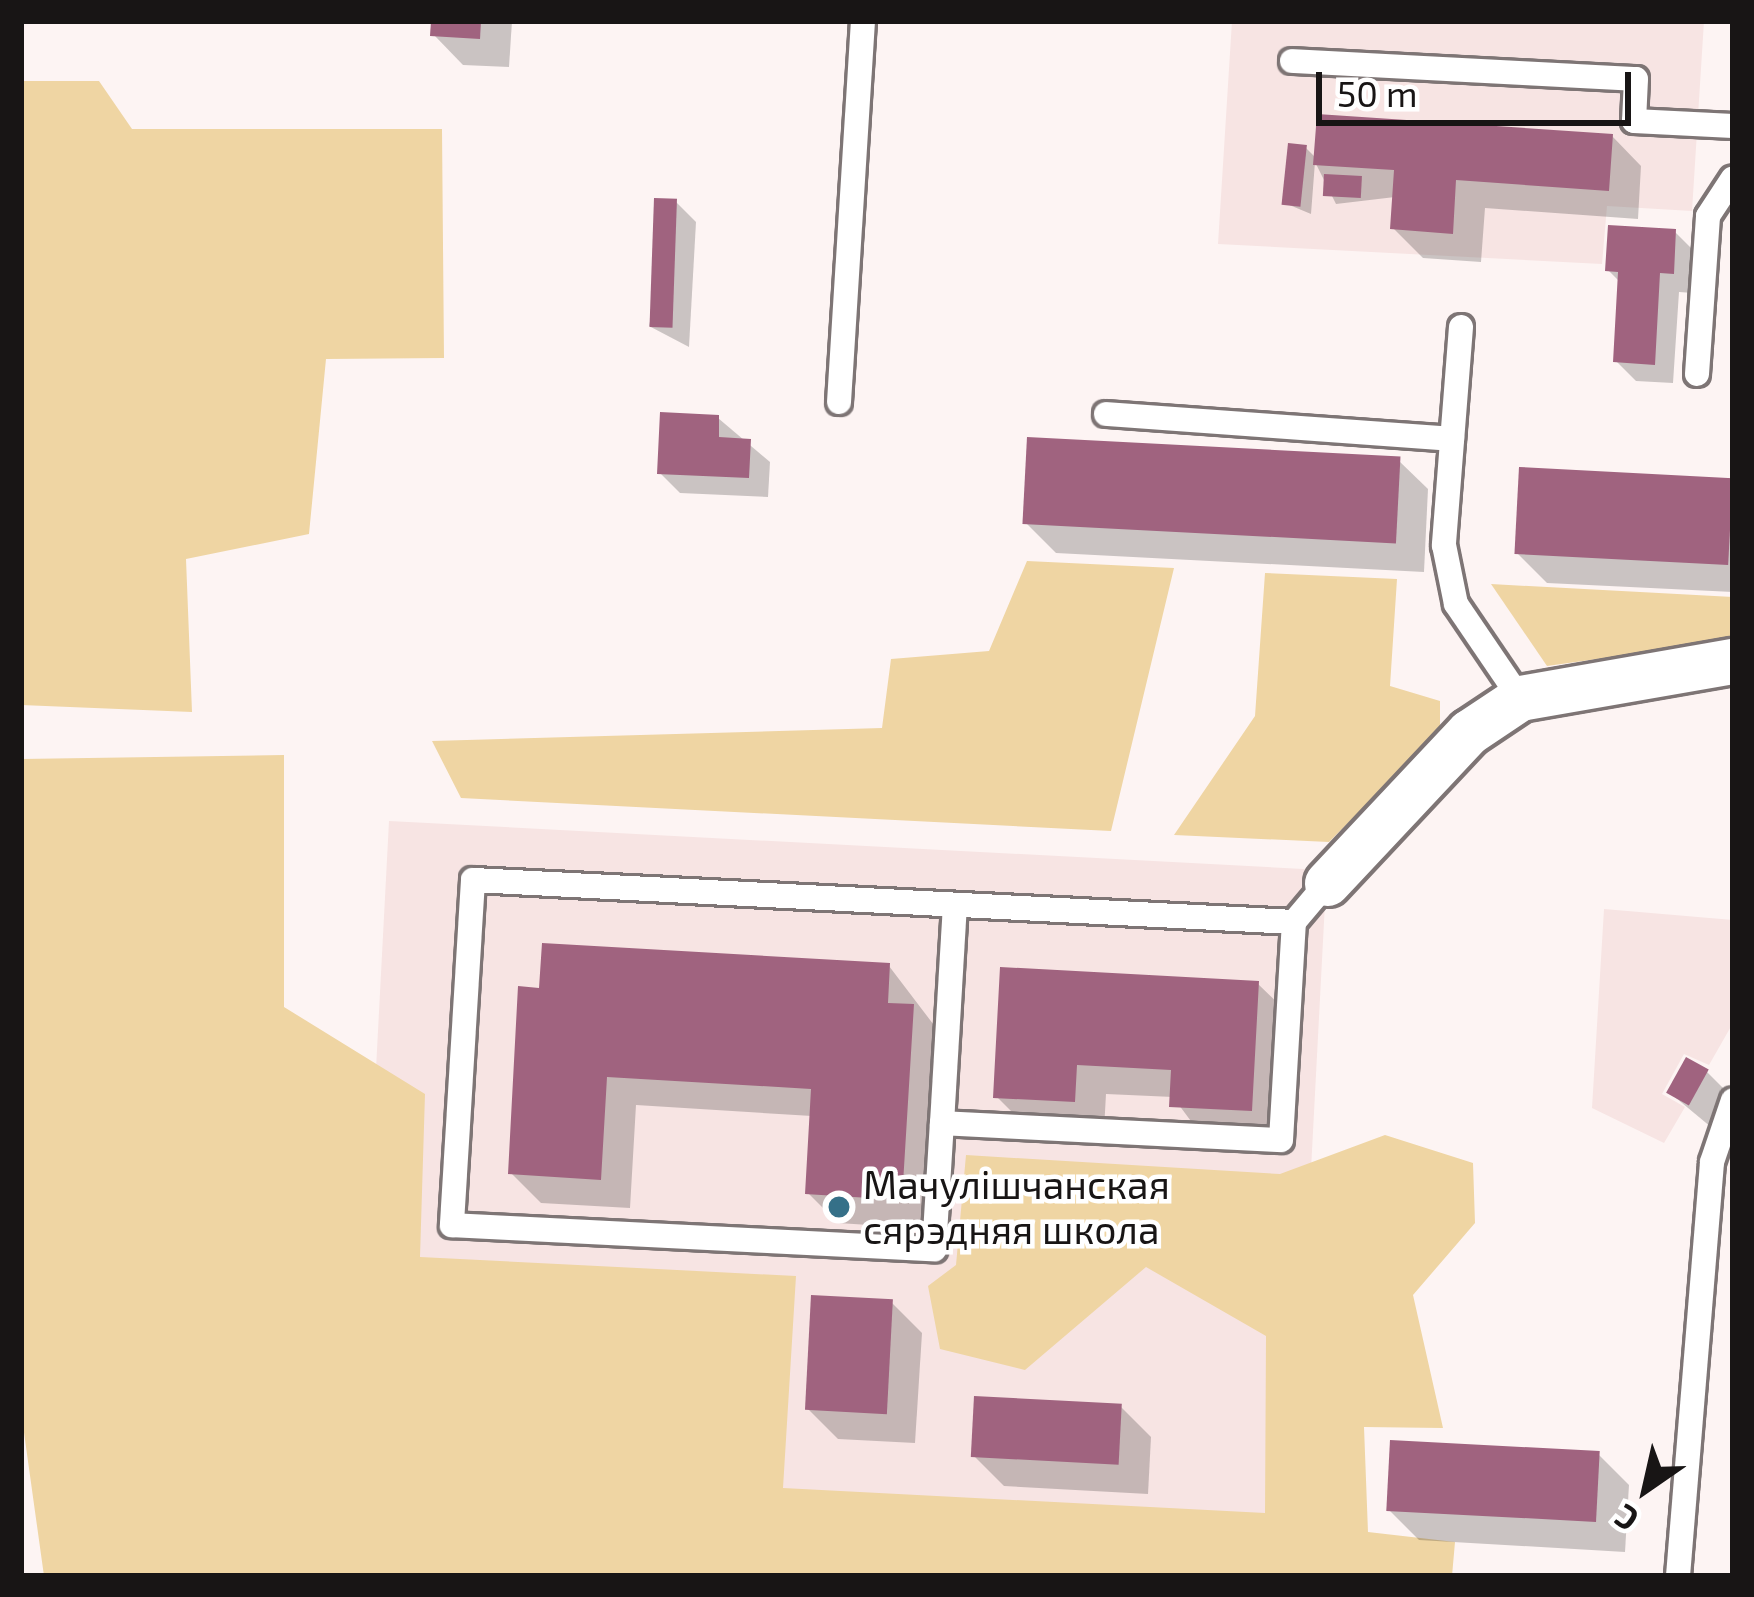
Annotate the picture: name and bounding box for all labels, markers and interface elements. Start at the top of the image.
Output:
scale bar [1322,48,1637,122]
text: 50 m [1337,71,1418,114]
place label: Мачулішчанская сярэдняя школа [863,1162,1170,1253]
marker: Мачулішчанская сярэдняя школа [826,1194,852,1220]
north arrow [1586,1429,1706,1549]
text: С [1607,1497,1645,1541]

